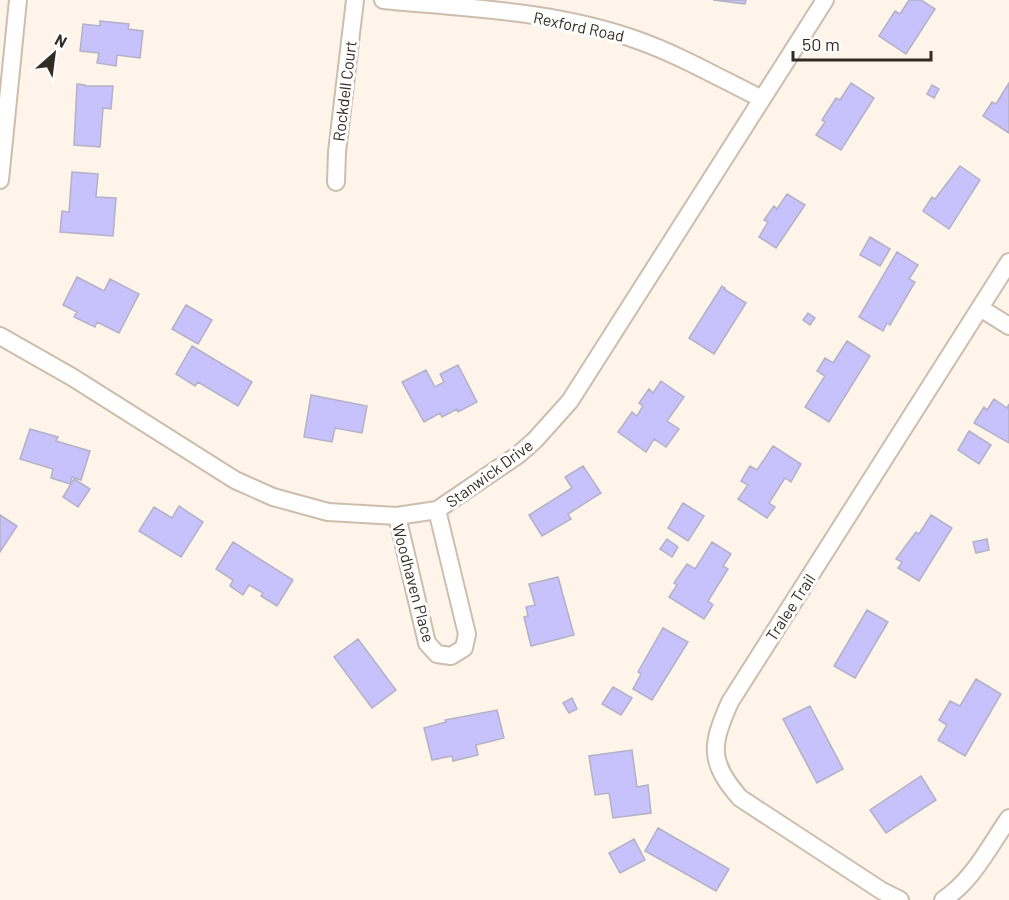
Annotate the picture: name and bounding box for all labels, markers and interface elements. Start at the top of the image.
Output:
street label: Rexford Road [532,7,626,45]
north arrow [24,24,84,84]
scale bar [793,24,931,62]
text: N [52,29,70,51]
text: 50 m [802,33,840,55]
street label: Rockdell Court [328,40,360,142]
street label: Stanwick Drive [442,435,536,511]
street label: Woodhaven Place [389,522,439,644]
street label: Tralee Trail [761,570,819,644]

